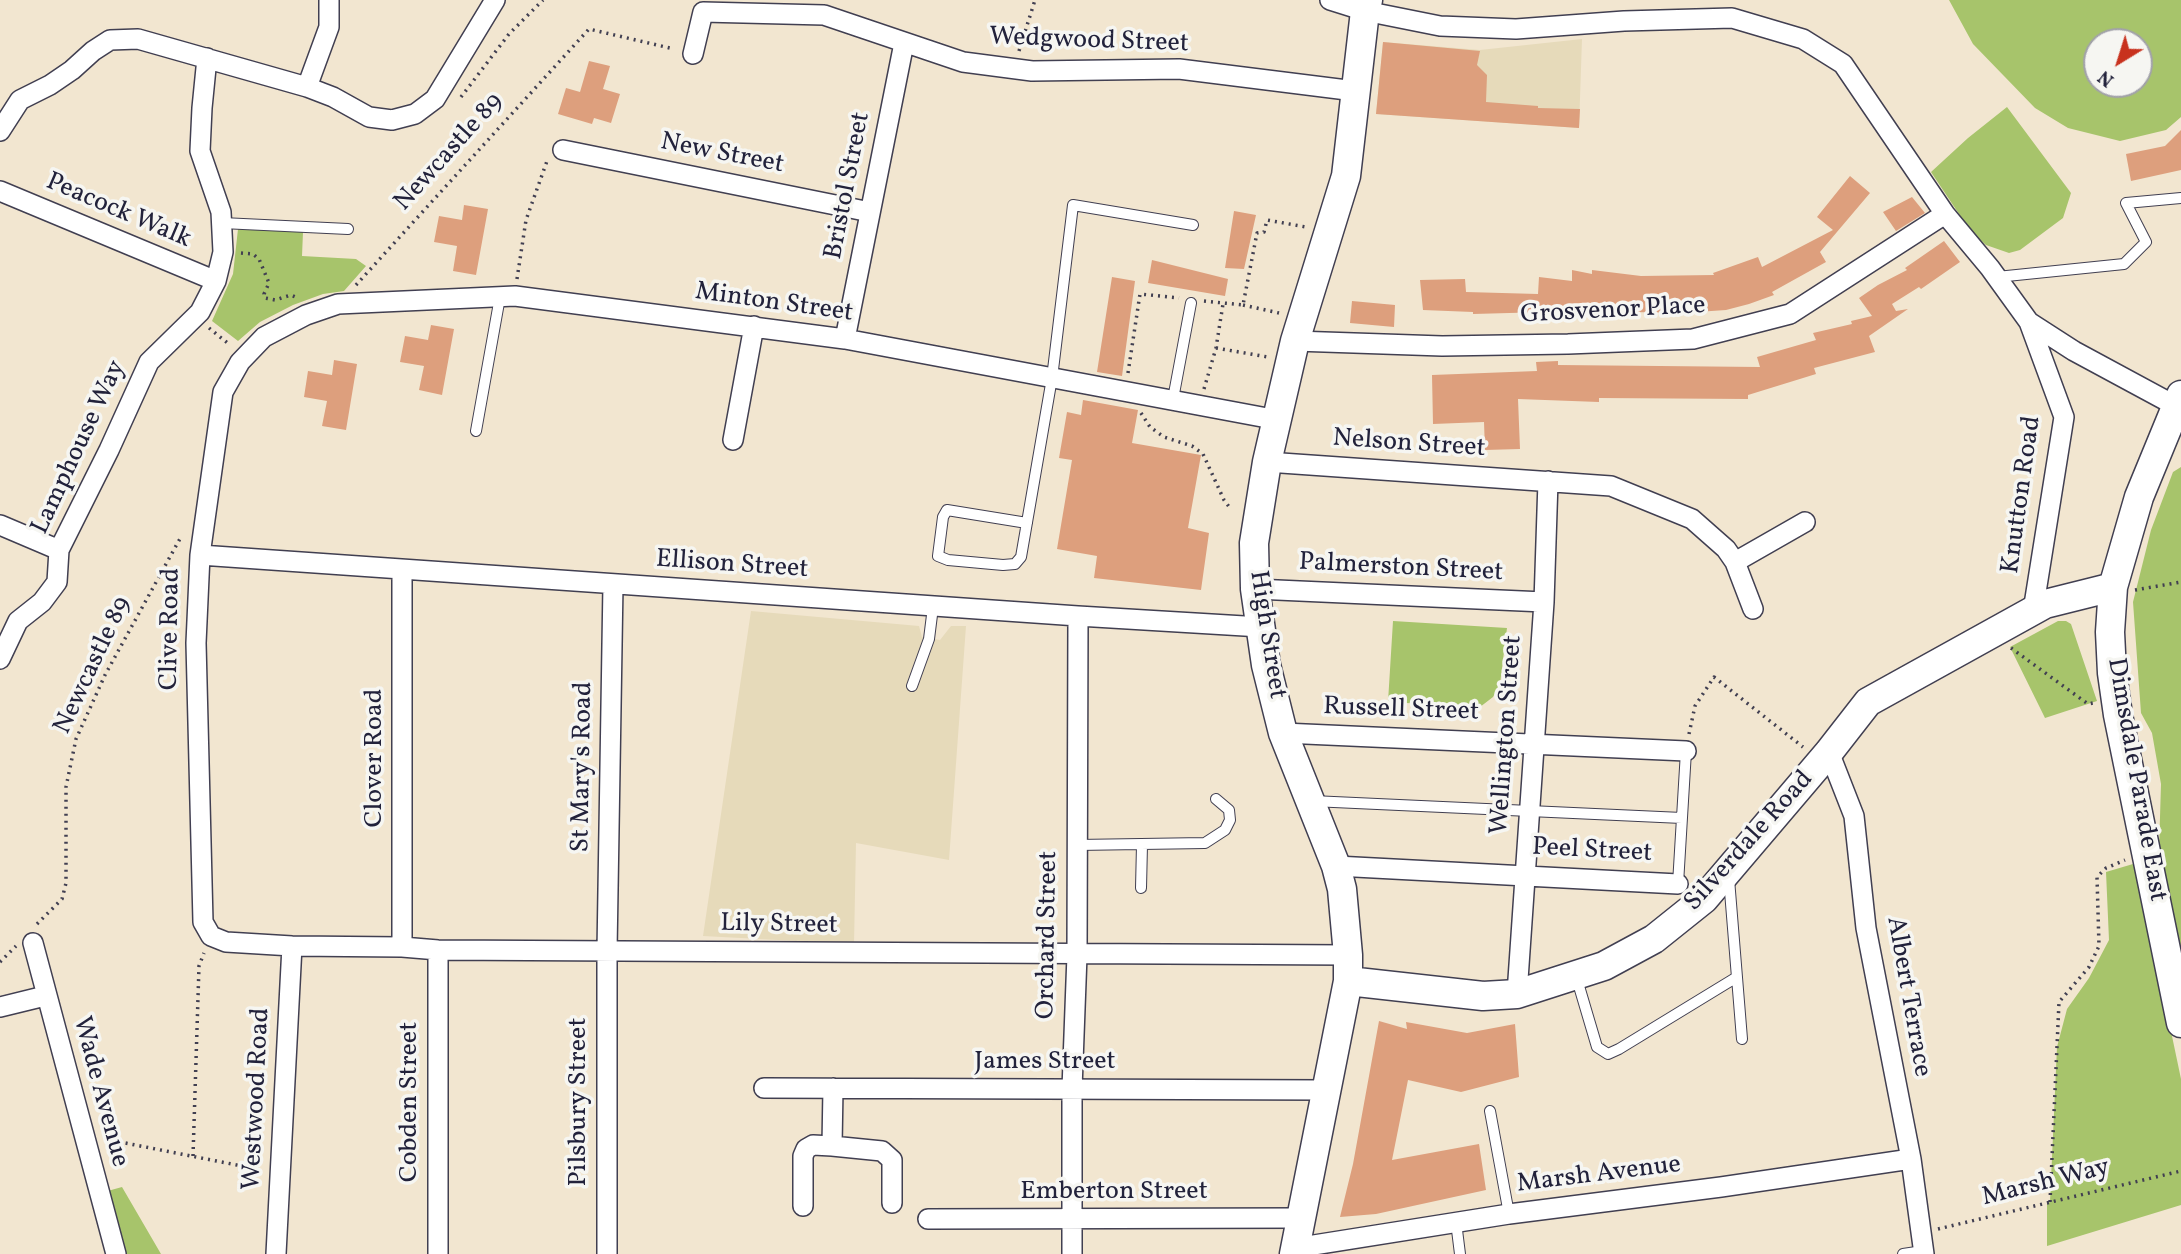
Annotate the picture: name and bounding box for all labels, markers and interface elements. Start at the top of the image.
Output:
street label: Wedgwood Street [989,23,1189,61]
north arrow [2083,28,2153,98]
text: N [2093,63,2120,92]
street label: Newcastle 89 [389,88,511,218]
street label: Bristol Street [819,110,879,262]
street label: New Street [658,128,786,182]
street label: Peacock Walk [41,167,195,257]
street label: Minton Street [693,277,855,331]
street label: Grosvenor Place [1520,292,1706,332]
street label: Lamphouse Way [26,356,134,540]
street label: Knutton Road [1997,414,2049,576]
street label: Nelson Street [1331,424,1487,466]
street label: Ellison Street [655,545,809,587]
street label: Palmerston Street [1298,548,1504,590]
street label: Clive Road [155,568,189,690]
street label: High Street [1240,569,1292,701]
street label: Newcastle 89 [49,592,139,740]
street label: Wellington Street [1485,634,1531,836]
street label: Dimsdale Parade East [2098,656,2172,904]
street label: St Mary's Road [567,681,601,853]
street label: Clover Road [360,689,392,827]
street label: Russell Street [1323,693,1479,729]
street label: Silverdale Road [1679,765,1821,919]
street label: Peel Street [1531,833,1653,871]
street label: Orchard Street [1032,851,1066,1019]
street label: Lily Street [720,909,838,943]
street label: Albert Terrace [1878,914,1936,1080]
street label: Westwood Road [238,1007,278,1191]
street label: Wade Avenue [64,1013,134,1171]
street label: Pilsbury Street [564,1017,596,1187]
street label: Cobden Street [395,1022,427,1182]
street label: James Street [974,1047,1116,1079]
street label: Marsh Avenue [1515,1150,1683,1202]
street label: Marsh Way [1979,1153,2113,1215]
street label: Emberton Street [1020,1177,1208,1209]

